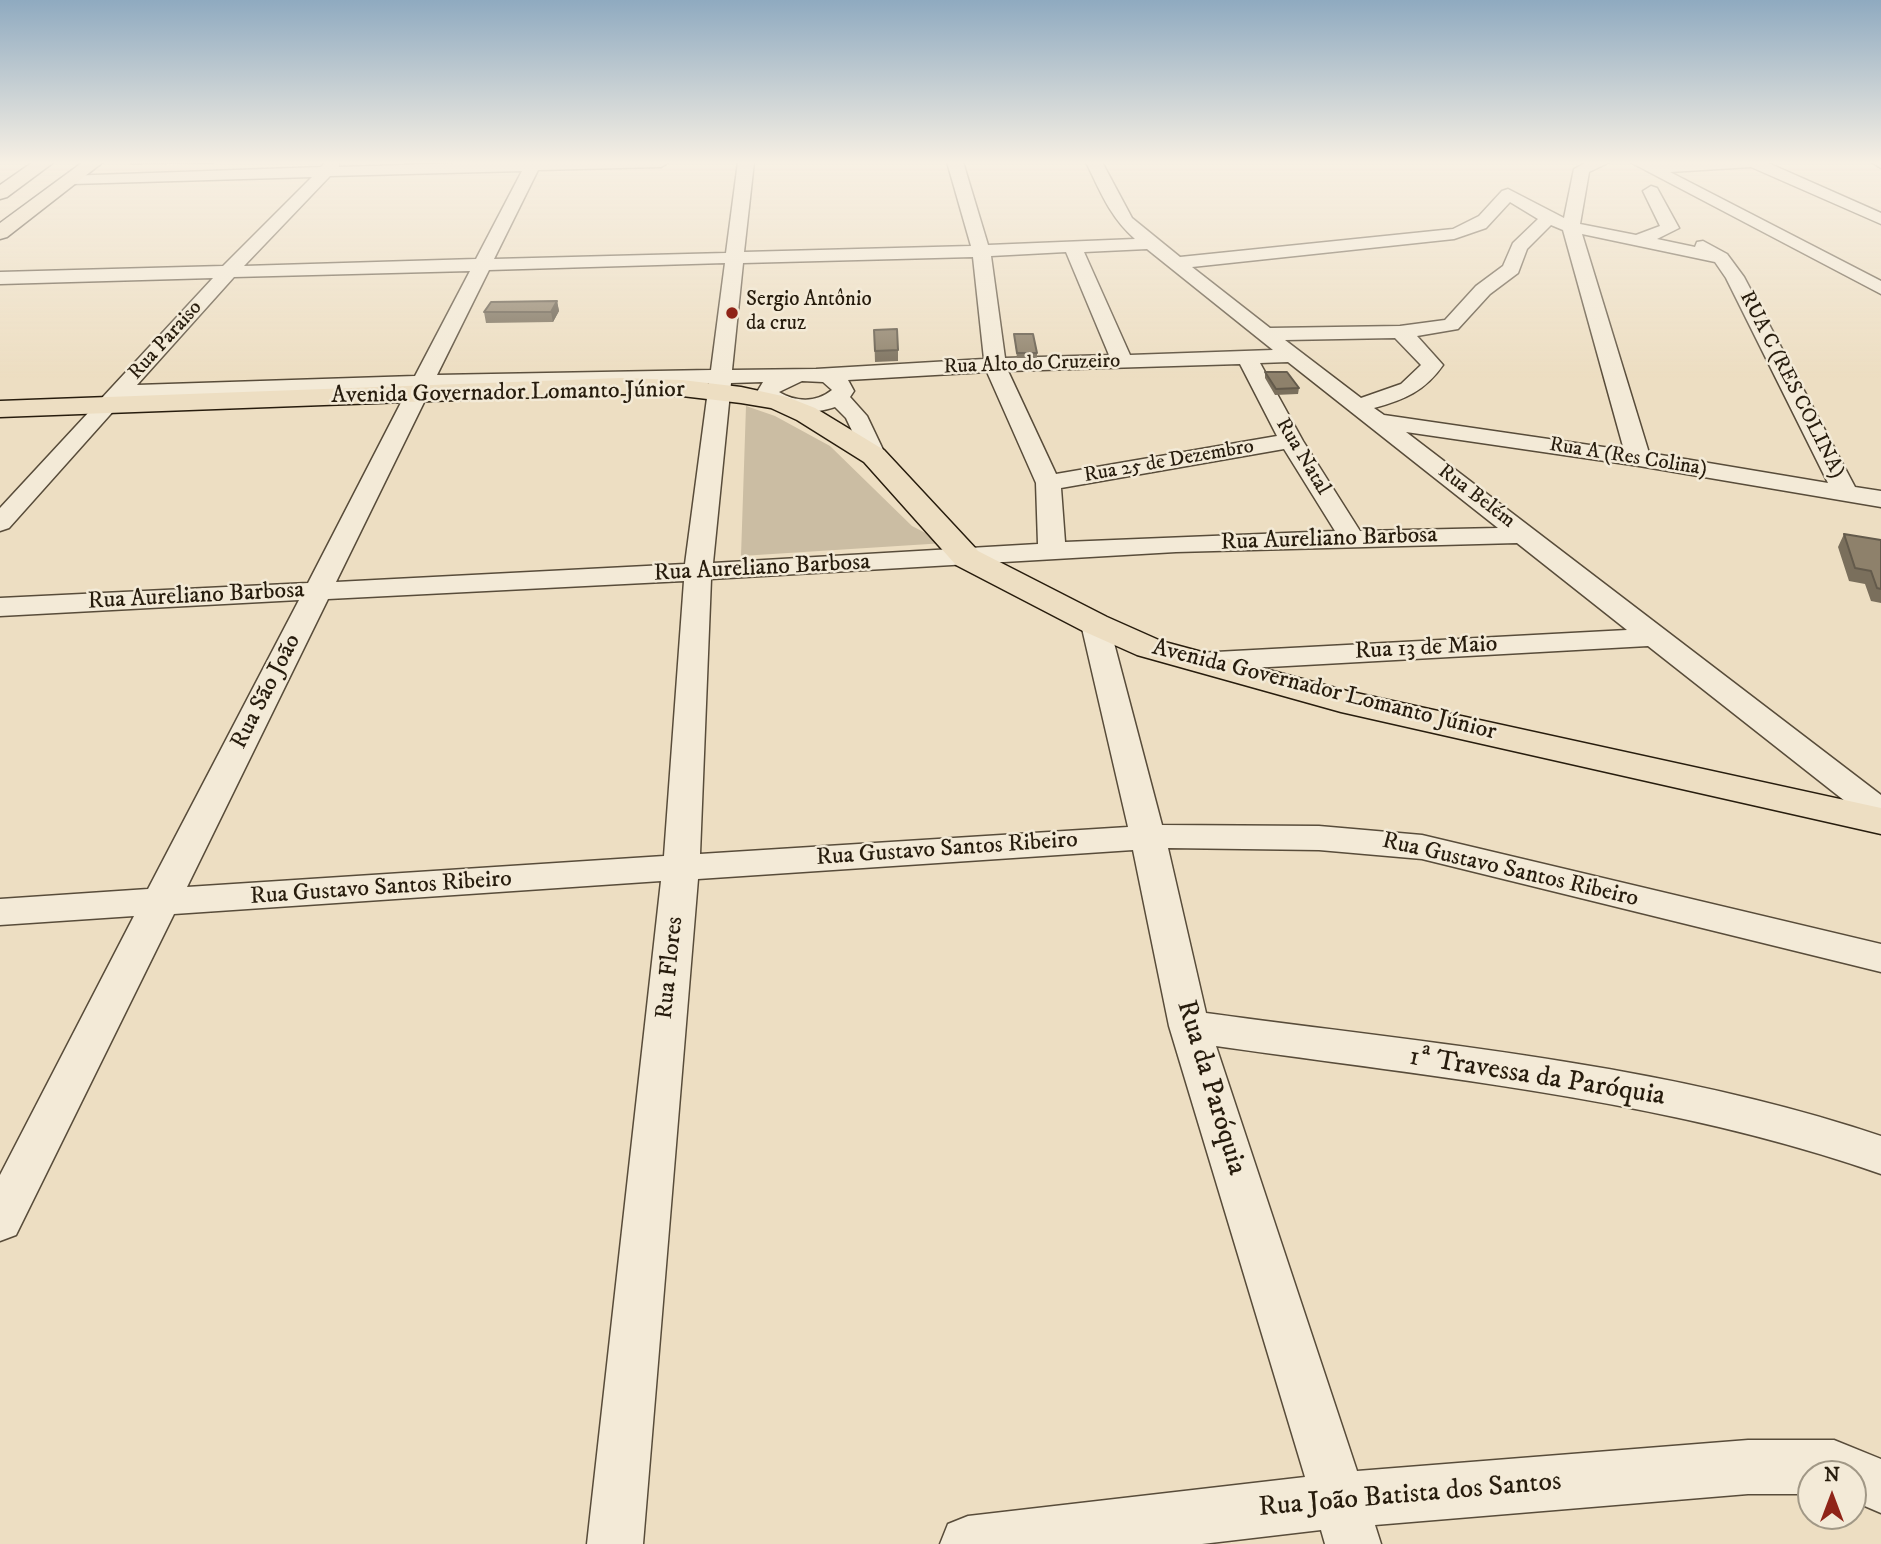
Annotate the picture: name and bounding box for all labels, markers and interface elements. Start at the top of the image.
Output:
street label: RUA C (RES COLINA) [1733,287,1849,483]
place label: Sergio Antônio da cruz [746,288,872,338]
street label: Rua Paraiso [124,296,208,386]
marker: Sergio Antônio da cruz [724,305,740,321]
street label: Rua Alto do Cruzeiro [943,349,1121,381]
street label: Avenida Governador Lomanto Júnior [331,377,685,411]
street label: Rua Natal [1269,414,1335,500]
street label: Rua A (Res Colina) [1547,433,1709,483]
street label: Rua 25 de Dezembro [1082,435,1256,489]
street label: Rua Belém [1432,460,1520,534]
street label: Rua Aureliano Barbosa [1220,522,1438,558]
street label: Rua Aureliano Barbosa [653,549,871,589]
street label: Rua Aureliano Barbosa [87,577,305,617]
street label: Rua São João [226,630,308,754]
street label: Rua 13 de Maio [1354,631,1498,667]
street label: Avenida Governador Lomanto Júnior [1149,634,1499,748]
street label: Rua Gustavo Santos Ribeiro [815,826,1079,874]
street label: Rua Gustavo Santos Ribeiro [1379,827,1641,915]
street label: Rua Gustavo Santos Ribeiro [249,865,513,913]
street label: Rua Flores [651,915,691,1021]
street label: Rua da Paróquia [1168,997,1252,1179]
street label: 1ª Travessa da Paróquia [1407,1041,1667,1115]
north arrow [1797,1460,1867,1530]
text: N [1824,1464,1840,1487]
street label: Rua João Batista dos Santos [1257,1466,1563,1526]

